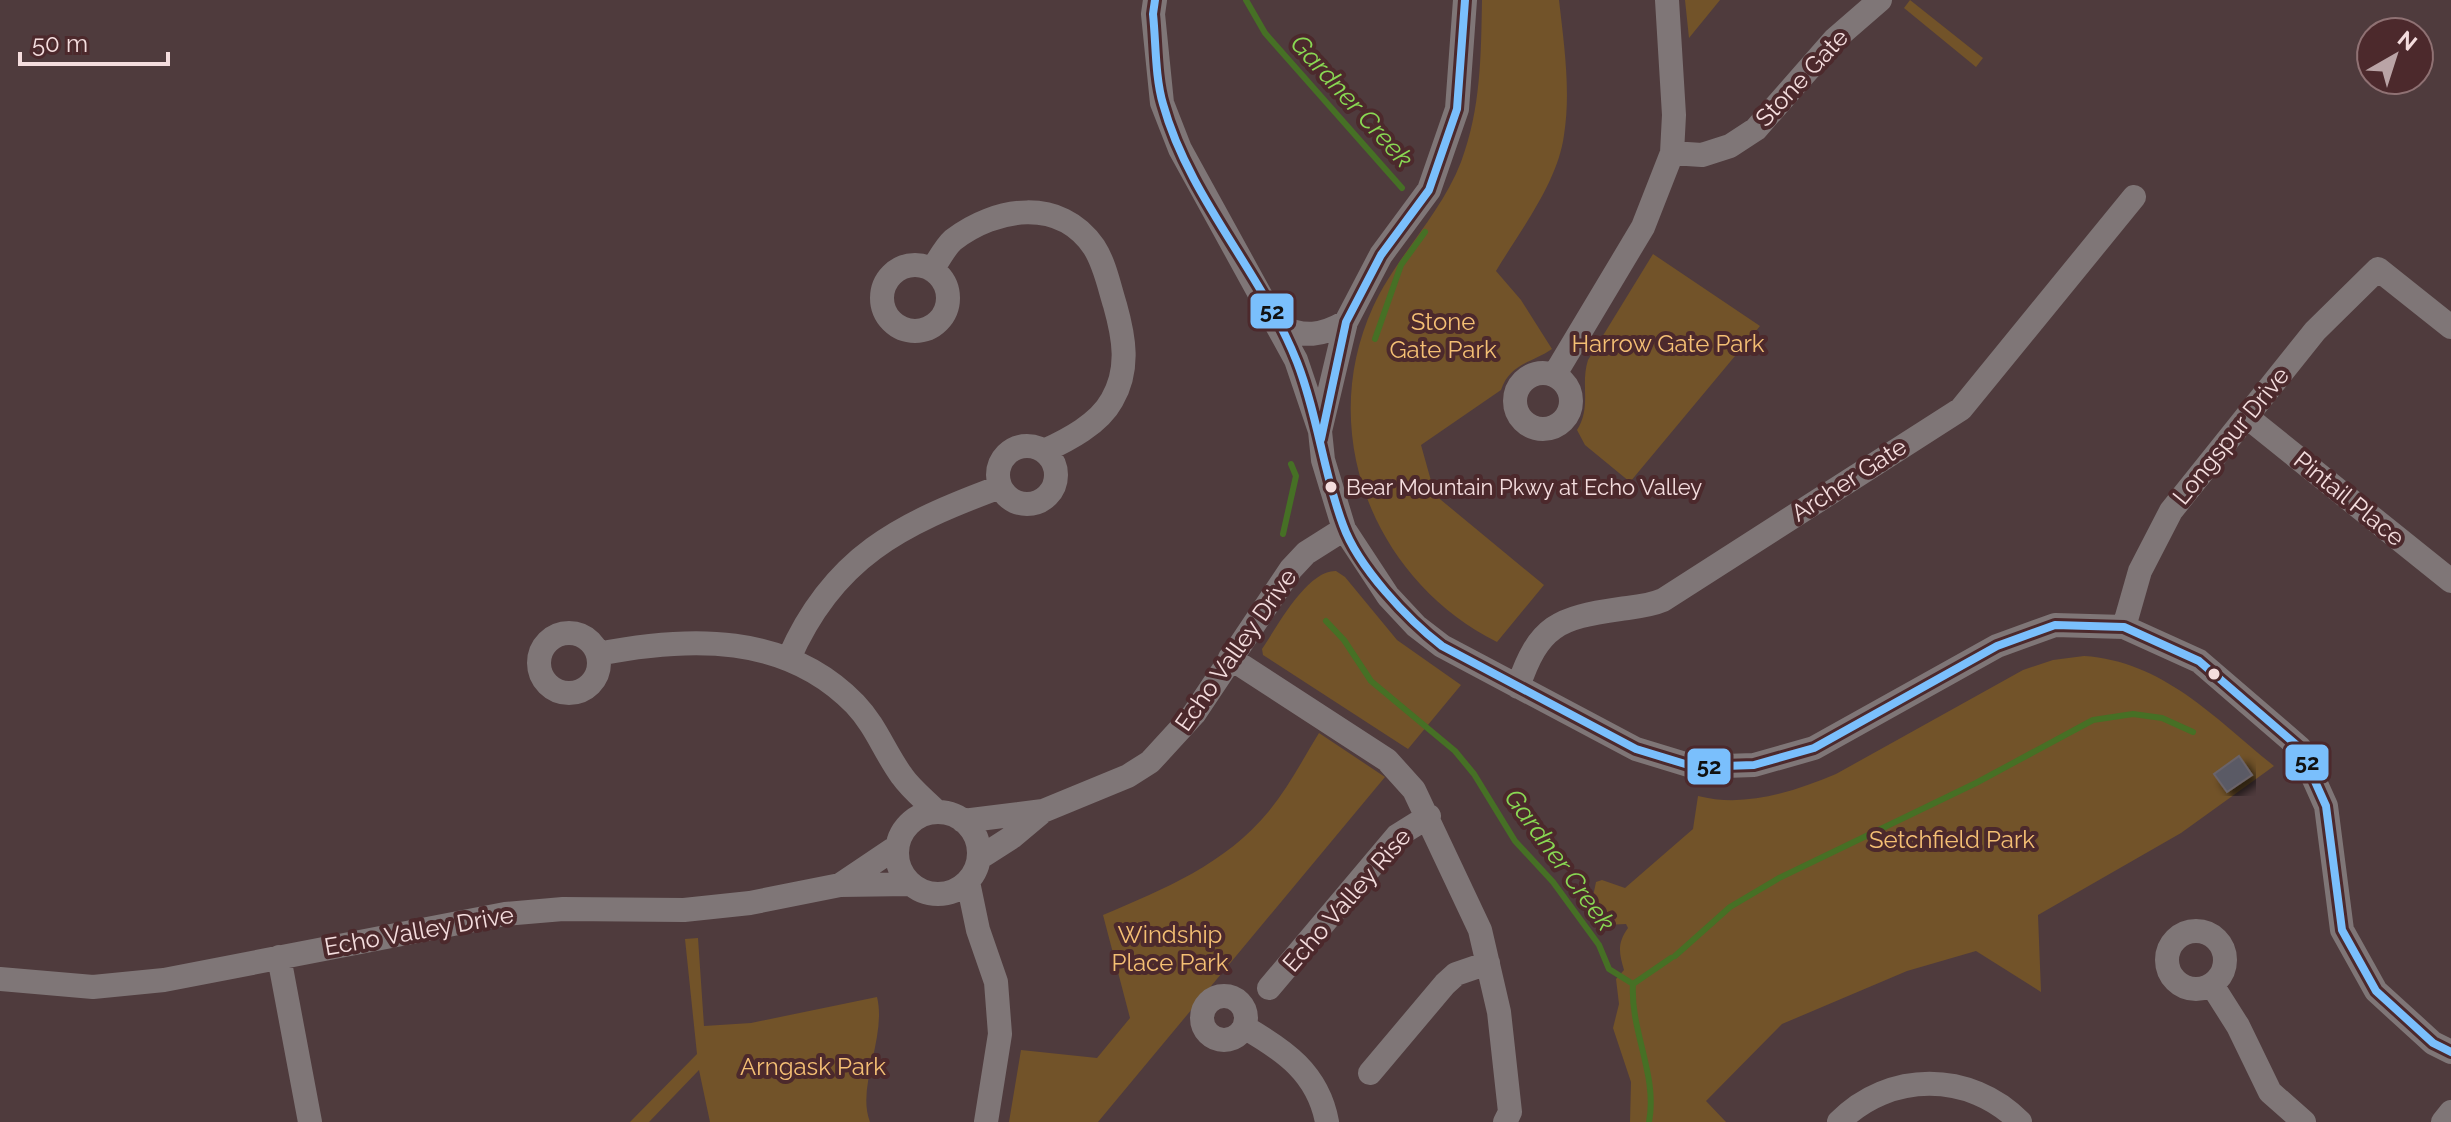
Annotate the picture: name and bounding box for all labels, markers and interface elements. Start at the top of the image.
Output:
scale bar [20,16,168,66]
north arrow [2355,16,2435,96]
street label: Stone Gate [1749,23,1854,132]
text: N [2393,25,2422,56]
water label: Gardner Creek [1285,28,1419,174]
text: 50 m [32,29,88,58]
line badge: 52 [1249,292,1295,330]
text: 52 [1260,298,1284,324]
park label: Stone Gate Park [1389,307,1497,364]
park label: Harrow Gate Park [1571,329,1765,358]
street label: Longspur Drive [2166,361,2295,510]
street label: Archer Gate [1786,432,1912,528]
street label: Pintail Place [2288,445,2411,552]
place label: Bear Mountain Pkwy at Echo Valley [1346,474,1702,500]
marker: Bear Mountain Pkwy at Echo Valley [1323,479,1339,495]
street label: Echo Valley Drive [1169,563,1302,737]
unlabelled marker [2206,666,2222,682]
line badge: 52 [2284,743,2330,782]
line badge: 52 [1686,747,1732,786]
text: 52 [2295,749,2319,775]
text: 52 [1697,753,1721,779]
water label: Gardner Creek [1498,783,1622,937]
street label: Echo Valley Rise [1276,822,1417,977]
park label: Setchfield Park [1869,825,2035,854]
street label: Echo Valley Drive [322,900,516,961]
park label: Windship Place Park [1112,920,1229,977]
park label: Arngask Park [740,1052,886,1081]

